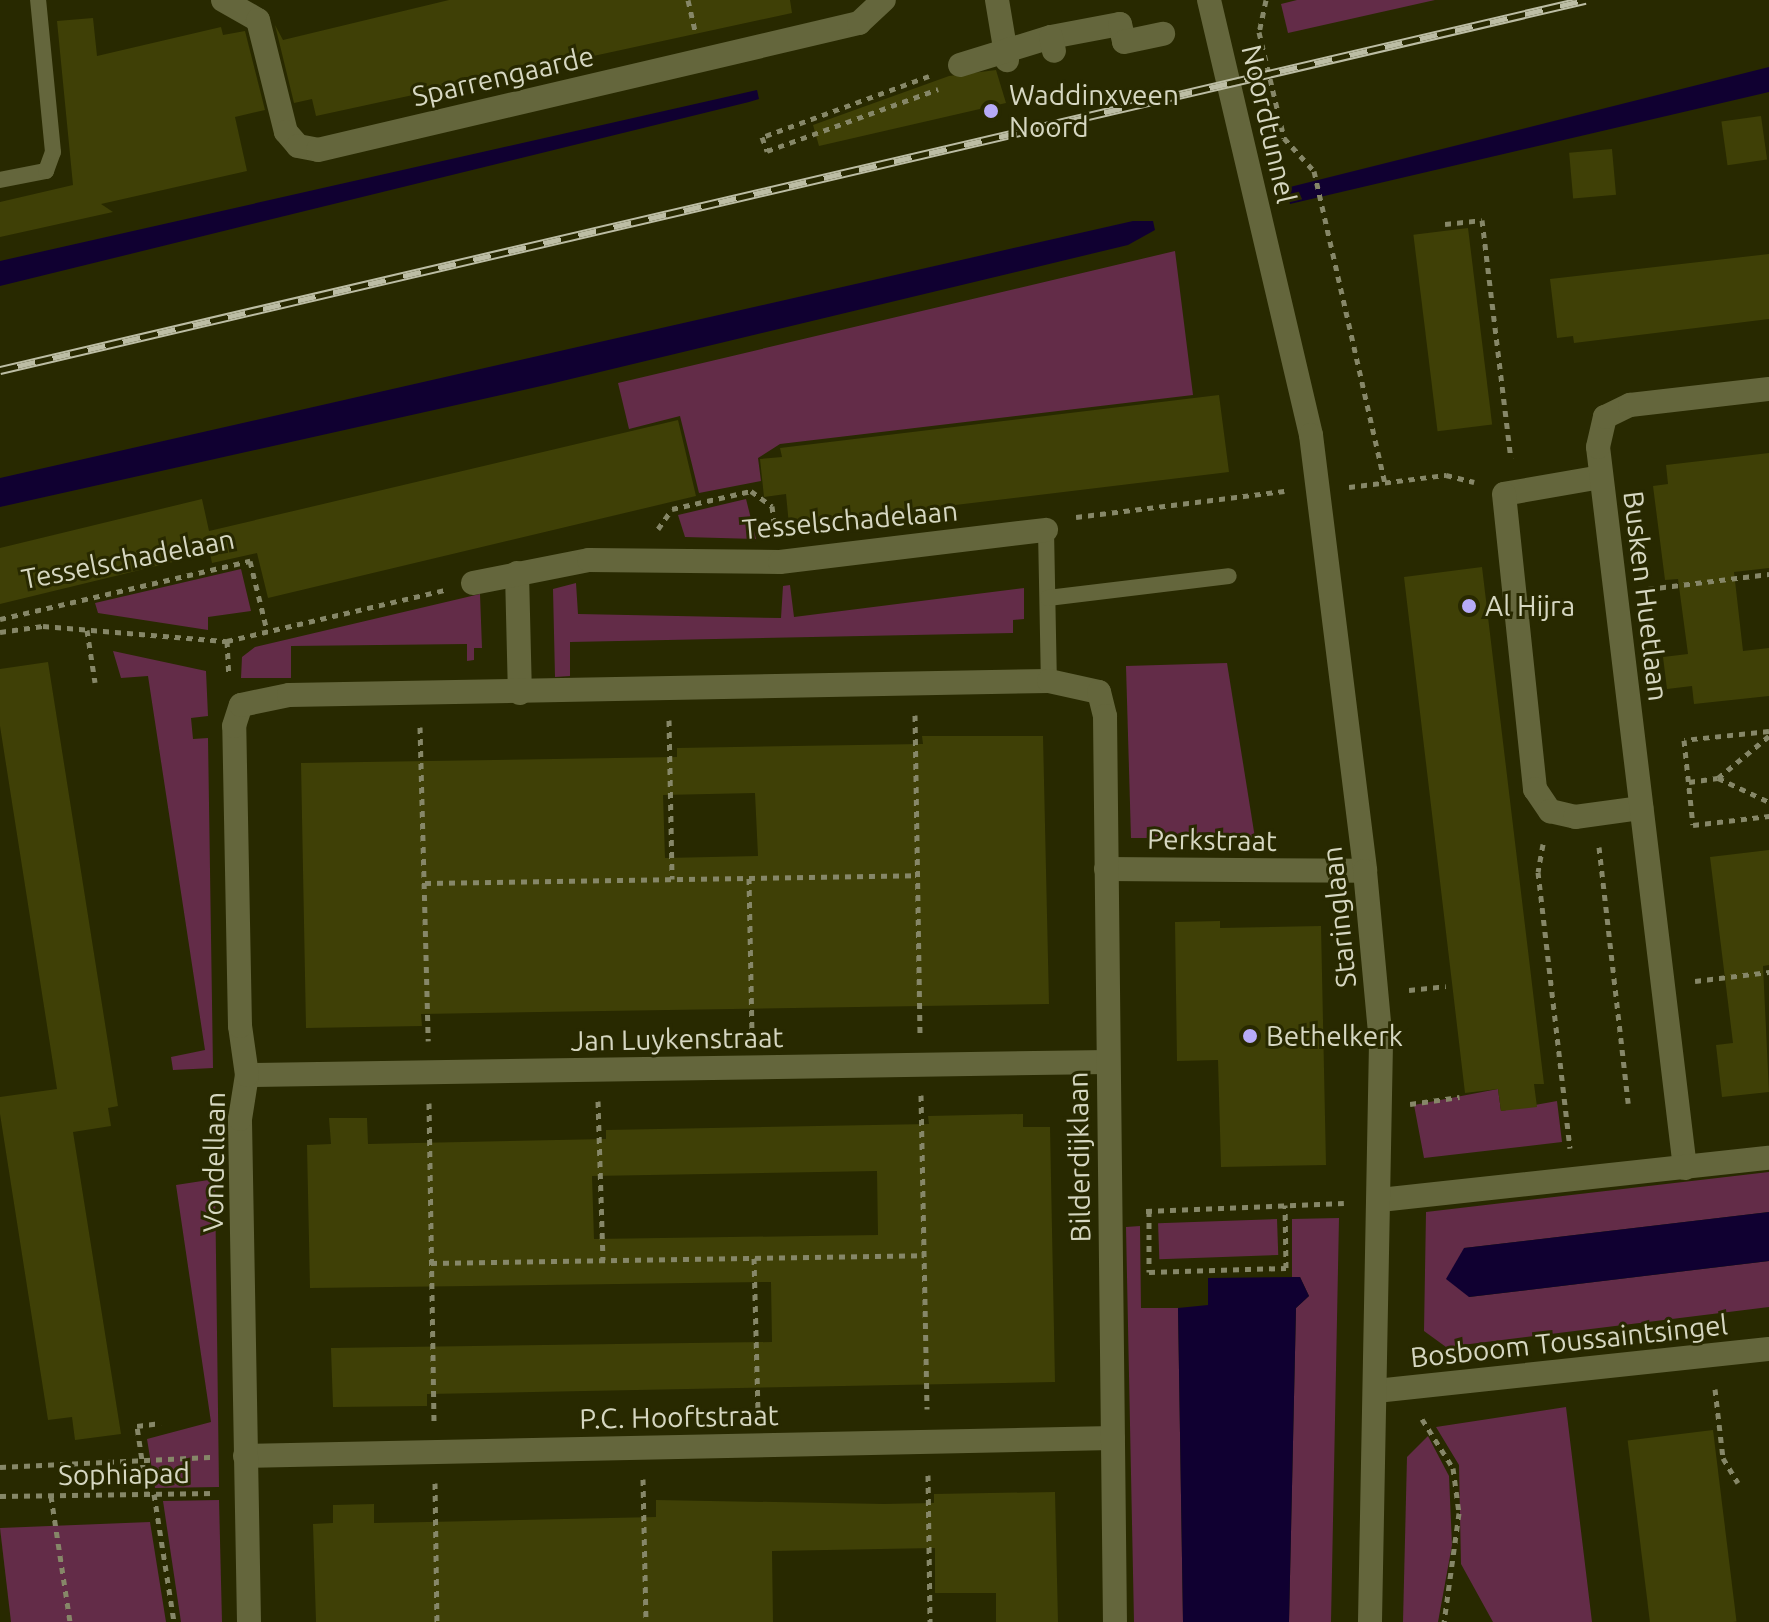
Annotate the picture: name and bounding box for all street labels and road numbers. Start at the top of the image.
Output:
street label: Sparrengaarde [409,39,597,113]
street label: Noordtunnel [1234,42,1304,206]
street label: Busken Huetlaan [1616,489,1676,703]
street label: Tesselschadelaan [741,494,959,546]
street label: Tesselschadelaan [19,522,237,596]
street label: Perkstraat [1147,822,1277,858]
street label: Staringlaan [1315,845,1363,989]
street label: Jan Luykenstraat [570,1020,784,1058]
street label: Bilderdijklaan [1061,1071,1097,1243]
street label: Vondellaan [196,1091,232,1233]
street label: Bosboom Toussaintsingel [1409,1308,1729,1374]
street label: P.C. Hooftstraat [579,1398,779,1436]
street label: Sophiapad [58,1456,190,1492]

